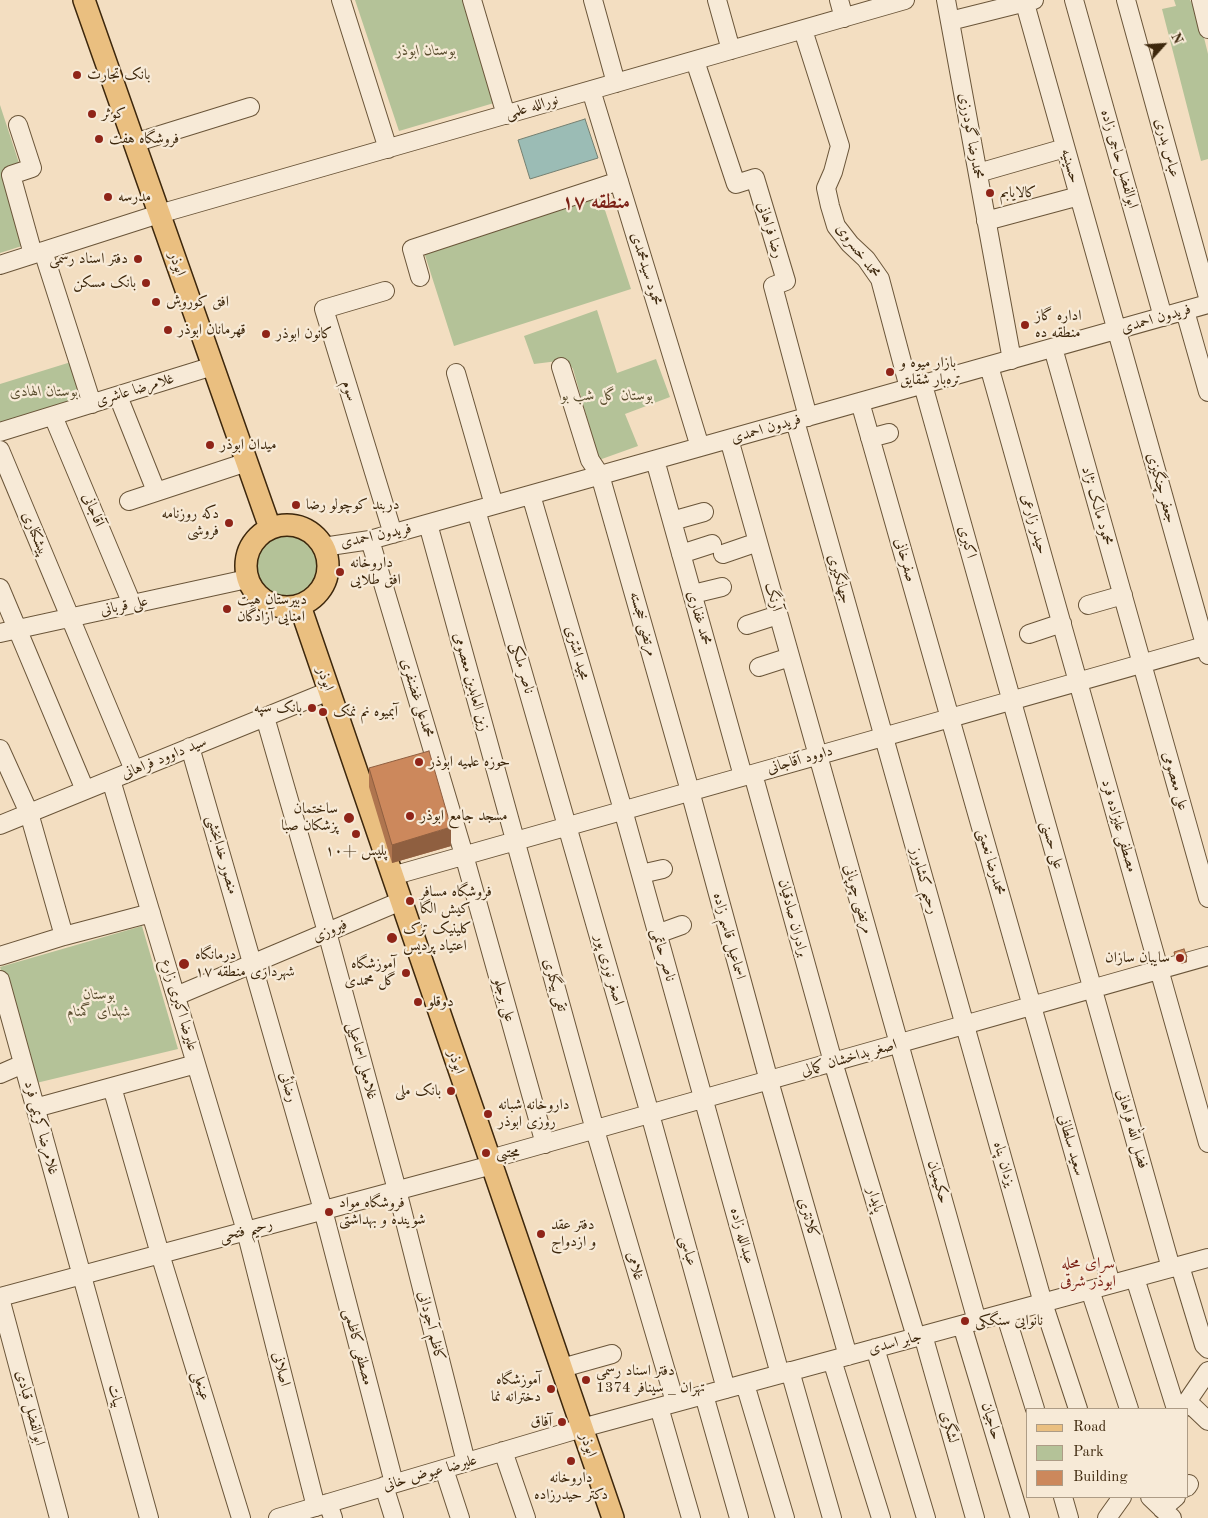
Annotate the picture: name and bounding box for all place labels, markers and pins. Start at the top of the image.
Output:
place label: بانک تجارت [87,66,150,84]
marker: بانک تجارت [71,69,83,81]
place label: کوثر [102,105,126,123]
marker: کوثر [86,108,98,120]
place label: فروشگاه هفت [109,130,179,148]
marker: فروشگاه هفت [93,133,105,145]
place label: کالایابم [1000,184,1036,202]
marker: کالایابم [984,187,996,199]
place label: مدرسه [118,188,151,206]
marker: مدرسه [102,191,114,203]
place label: دفتر اسناد رسمی [49,250,128,268]
marker: دفتر اسناد رسمی [132,253,144,265]
place label: بانک مسکن [73,274,136,292]
marker: بانک مسکن [140,277,152,289]
place label: افق کوروش [166,293,229,311]
marker: افق کوروش [150,296,162,308]
place label: اداره گاز منطقه ده [1035,307,1082,342]
marker: اداره گاز منطقه ده [1019,319,1031,331]
place label: قهرمانان ابوذر [178,321,246,339]
marker: قهرمانان ابوذر [162,324,174,336]
place label: کانون ابوذر [276,325,332,343]
marker: کانون ابوذر [260,328,272,340]
place label: بازار میوه و تره‌بار شقایق [900,354,961,389]
marker: بازار میوه و تره‌بار شقایق [884,366,896,378]
place label: میدان ابوذر [220,436,277,454]
marker: میدان ابوذر [204,439,216,451]
place label: دربند کوچولو رضا [306,496,399,514]
marker: دربند کوچولو رضا [290,499,302,511]
place label: دکه روزنامه فروشی [162,505,219,540]
marker: دکه روزنامه فروشی [223,517,235,529]
place label: داروخانه افق طلایی [350,554,401,589]
marker: داروخانه افق طلایی [334,566,346,578]
place label: دبیرستان هیت امنایی آزادگان [237,591,307,626]
marker: دبیرستان هیت امنایی آزادگان [221,603,233,615]
place label: بانک سپه [254,699,302,717]
marker: بانک سپه [306,702,318,714]
place label: آبمیوه نم نمک [333,703,398,721]
marker: آبمیوه نم نمک [317,706,329,718]
place label: حوزه علمیه ابوذر [429,753,510,771]
marker: حوزه علمیه ابوذر [413,756,425,768]
place label: ساختمان پزشکان صبا [281,800,338,835]
place label: مسجد جامع ابوذر [420,807,508,825]
marker: مسجد جامع ابوذر [404,810,416,822]
marker: ساختمان پزشکان صبا [342,811,356,825]
marker: پلیس +۱۰ [350,828,362,840]
place label: پلیس +۱۰ [325,842,387,860]
place label: فروشگاه مسافر کیش الگا [420,883,492,918]
marker: فروشگاه مسافر کیش الگا [404,895,416,907]
place label: کلینیک ترک اعتیاد پردیس [403,920,472,955]
marker: کلینیک ترک اعتیاد پردیس [385,931,399,945]
place label: درمانگاه شهرداری منطقه ۱۷ [195,946,295,981]
place label: سایبان سازان [1105,949,1170,967]
marker: سایبان سازان [1174,952,1186,964]
place label: آموزشگاه گل محمدی [344,955,396,990]
marker: درمانگاه شهرداری منطقه ۱۷ [177,957,191,971]
marker: آموزشگاه گل محمدی [400,967,412,979]
place label: دوقلو [428,993,454,1011]
marker: دوقلو [412,996,424,1008]
place label: بانک ملی [395,1082,441,1100]
marker: بانک ملی [445,1085,457,1097]
place label: داروخانه شبانه روزی ابوذر [498,1096,569,1131]
marker: داروخانه شبانه روزی ابوذر [482,1108,494,1120]
place label: مجتبی [496,1144,520,1162]
marker: مجتبی [480,1147,492,1159]
place label: فروشگاه مواد شوینده و بهداشتی [339,1194,426,1229]
marker: فروشگاه مواد شوینده و بهداشتی [323,1206,335,1218]
place label: دفتر عقد و ازدواج [551,1216,596,1251]
marker: دفتر عقد و ازدواج [535,1228,547,1240]
place label: نانوایی سنگکی [975,1312,1043,1330]
marker: نانوایی سنگکی [959,1315,971,1327]
place label: دفتر اسناد رسمی 1374 تهران _ سینافر [596,1362,705,1397]
place label: آموزشگاه دخترانه نما [491,1371,541,1406]
marker: دفتر اسناد رسمی 1374 تهران _ سینافر [580,1374,592,1386]
marker: آموزشگاه دخترانه نما [545,1383,557,1395]
place label: آفاق [531,1413,552,1431]
marker: آفاق [556,1416,568,1428]
marker: داروخانه دکتر حیدرزاده [565,1455,577,1467]
place label: داروخانه دکتر حیدرزاده [534,1469,608,1504]

